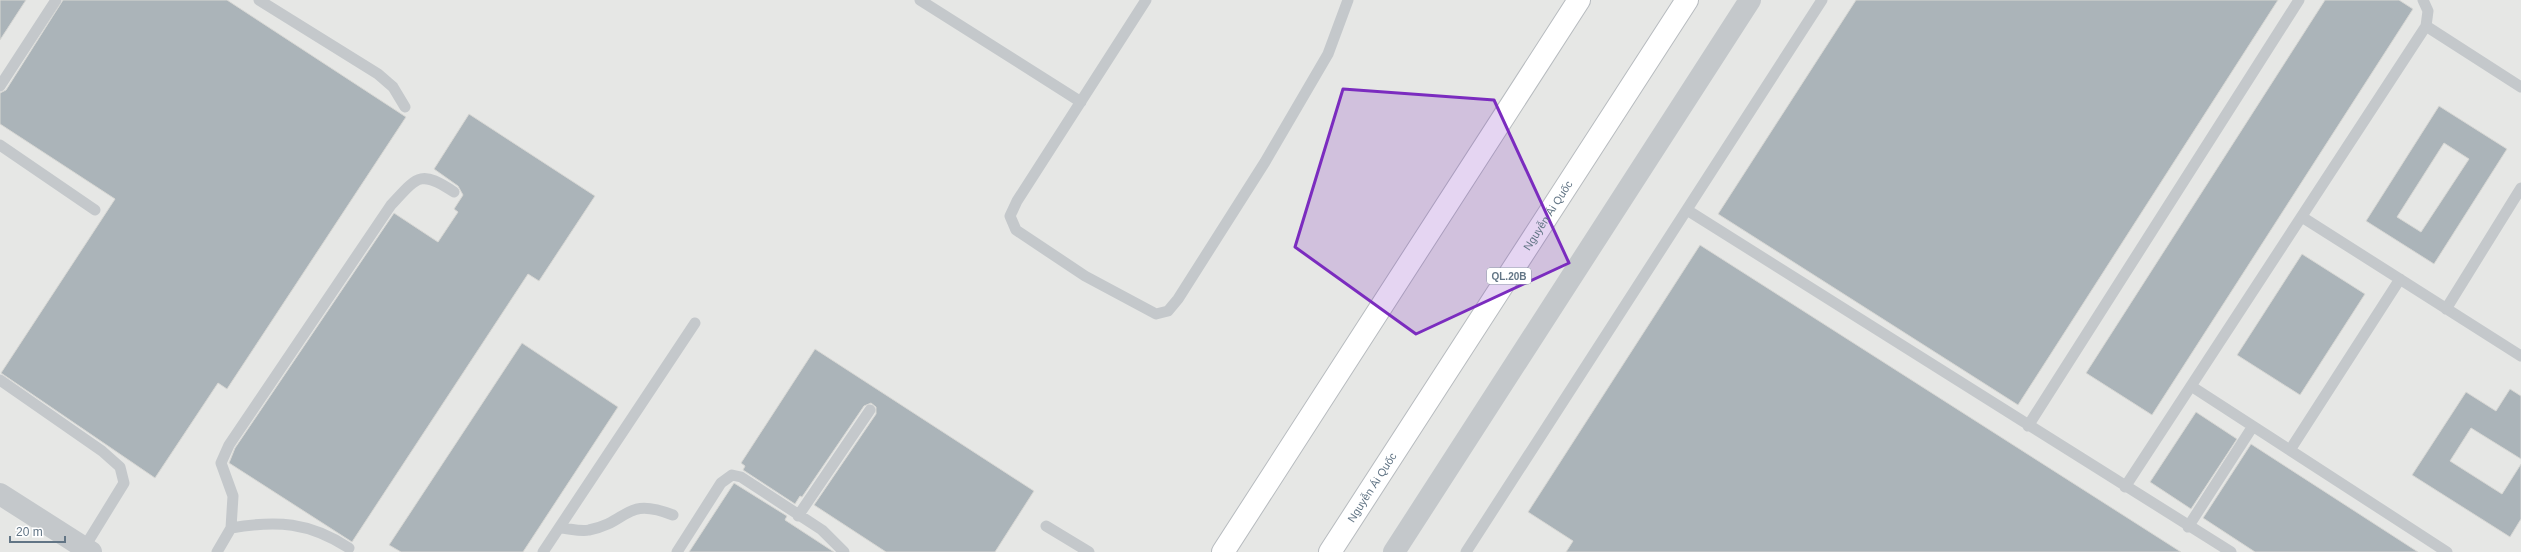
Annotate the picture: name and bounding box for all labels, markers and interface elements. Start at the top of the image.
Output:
street label: Nguyễn Ái Quốc [1521,178,1575,252]
road number: QL.20B [1487,268,1531,284]
street label: Nguyễn Ái Quốc [1345,450,1399,524]
scale bar [10,518,65,544]
text: 20 m [16,525,43,539]

